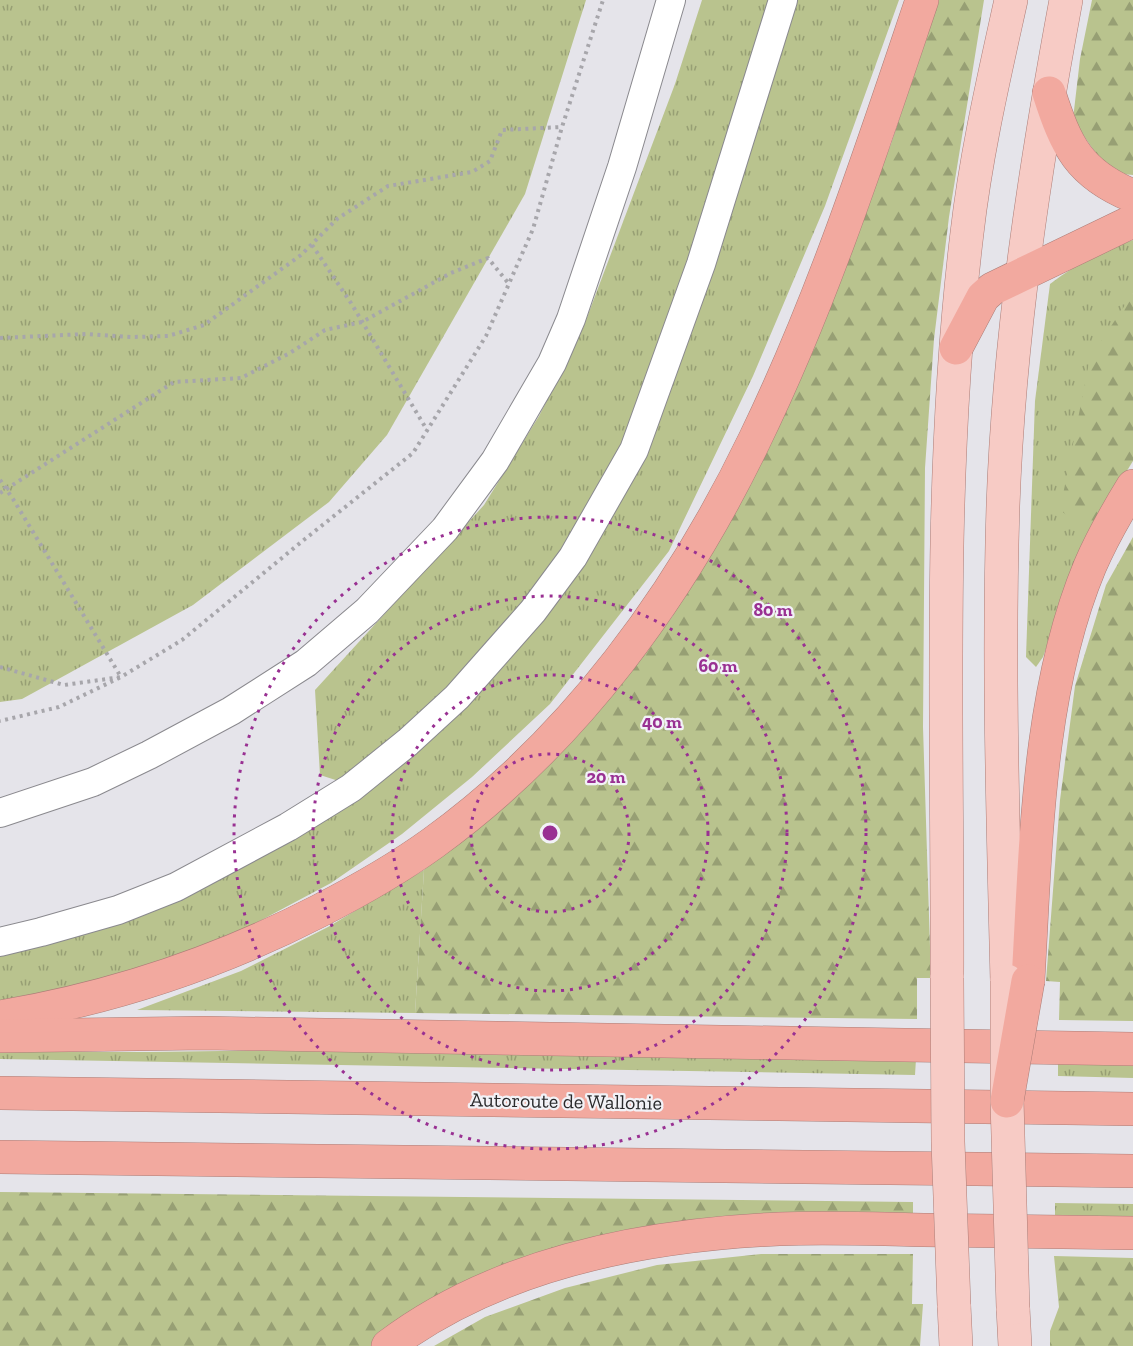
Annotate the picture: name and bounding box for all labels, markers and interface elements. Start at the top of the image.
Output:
text: 80 m [753,599,793,621]
text: 60 m [698,655,738,677]
text: 40 m [642,711,682,733]
text: 20 m [586,766,626,788]
centre of rings [540,823,560,843]
street label: Autoroute de Wallonie [470,1087,662,1115]

